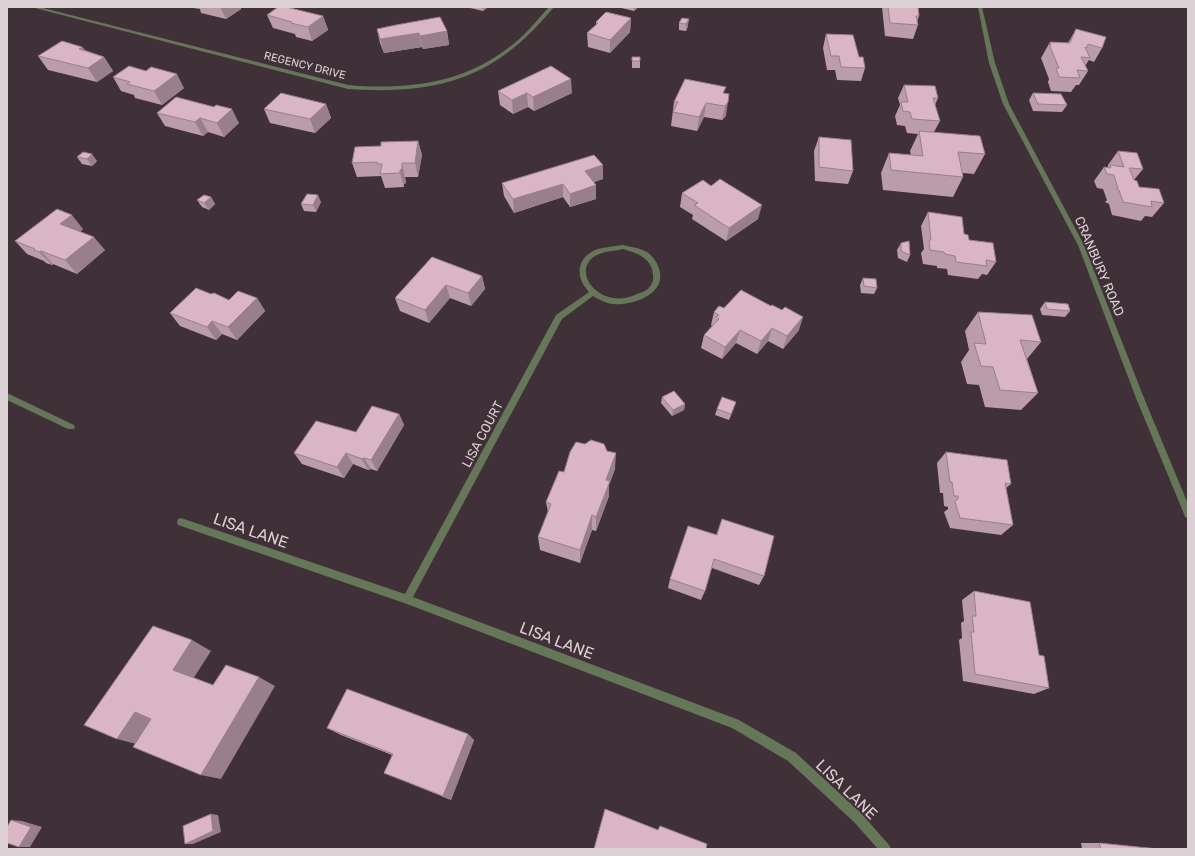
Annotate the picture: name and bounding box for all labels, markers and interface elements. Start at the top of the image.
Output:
street label: REGENCY DRIVE [263,49,347,82]
street label: CRANBURY ROAD [1072,214,1127,318]
street label: LISA COURT [459,398,506,470]
street label: LISA LANE [211,509,291,552]
street label: LISA LANE [517,618,597,663]
street label: LISA LANE [812,755,881,823]

